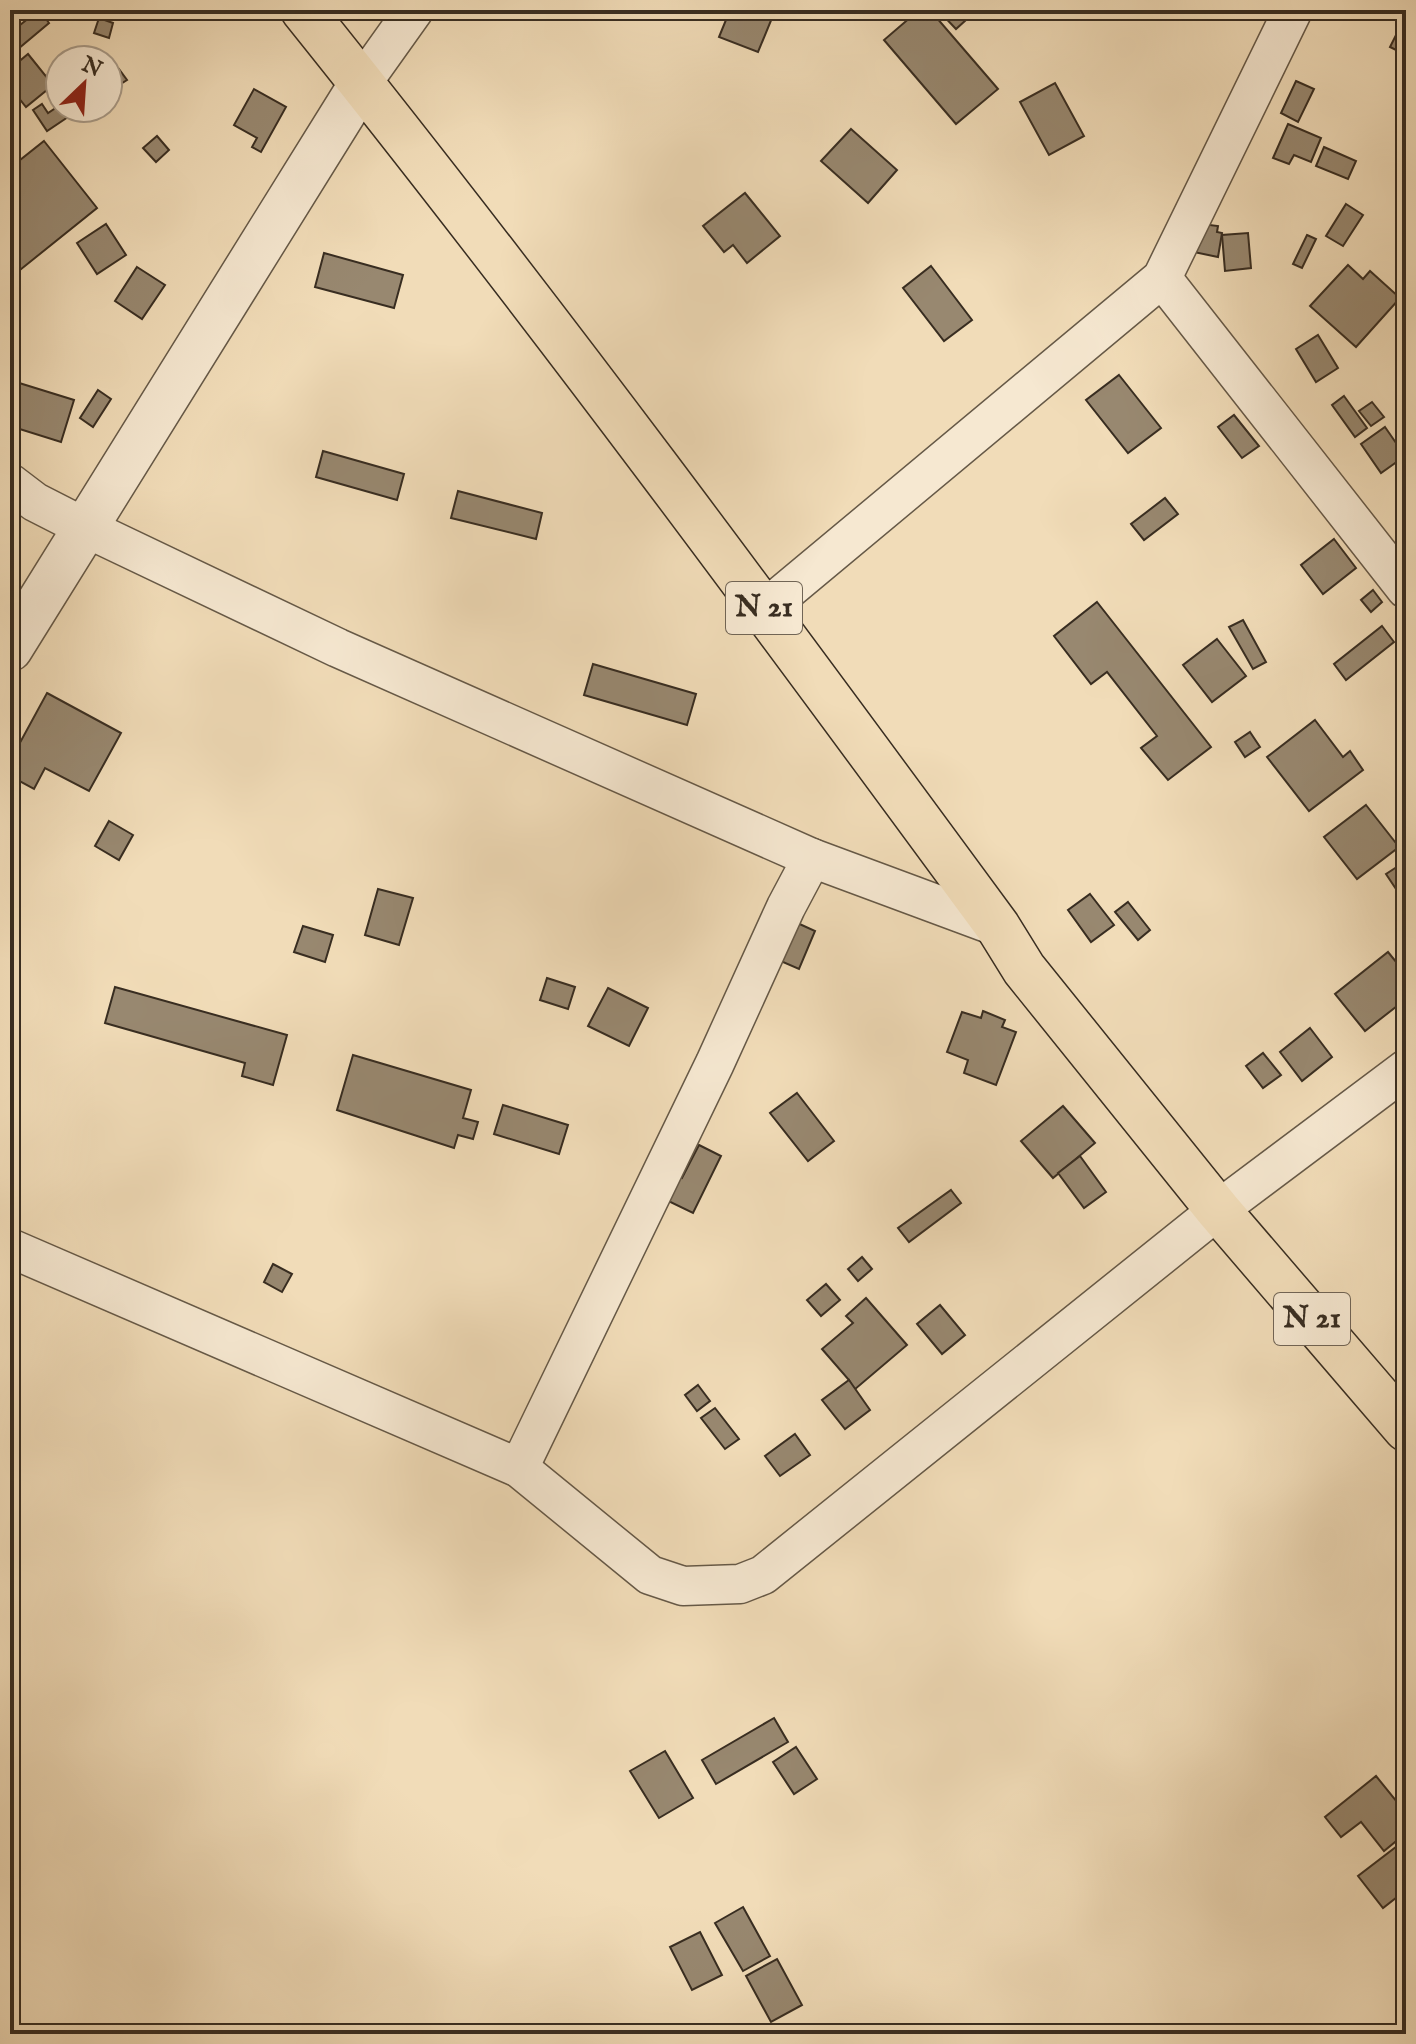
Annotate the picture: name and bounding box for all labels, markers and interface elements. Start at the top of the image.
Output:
north arrow [44,44,124,124]
text: N [76,51,106,84]
road number: N 21 [726,582,802,634]
road number: N 21 [1274,1293,1350,1345]

